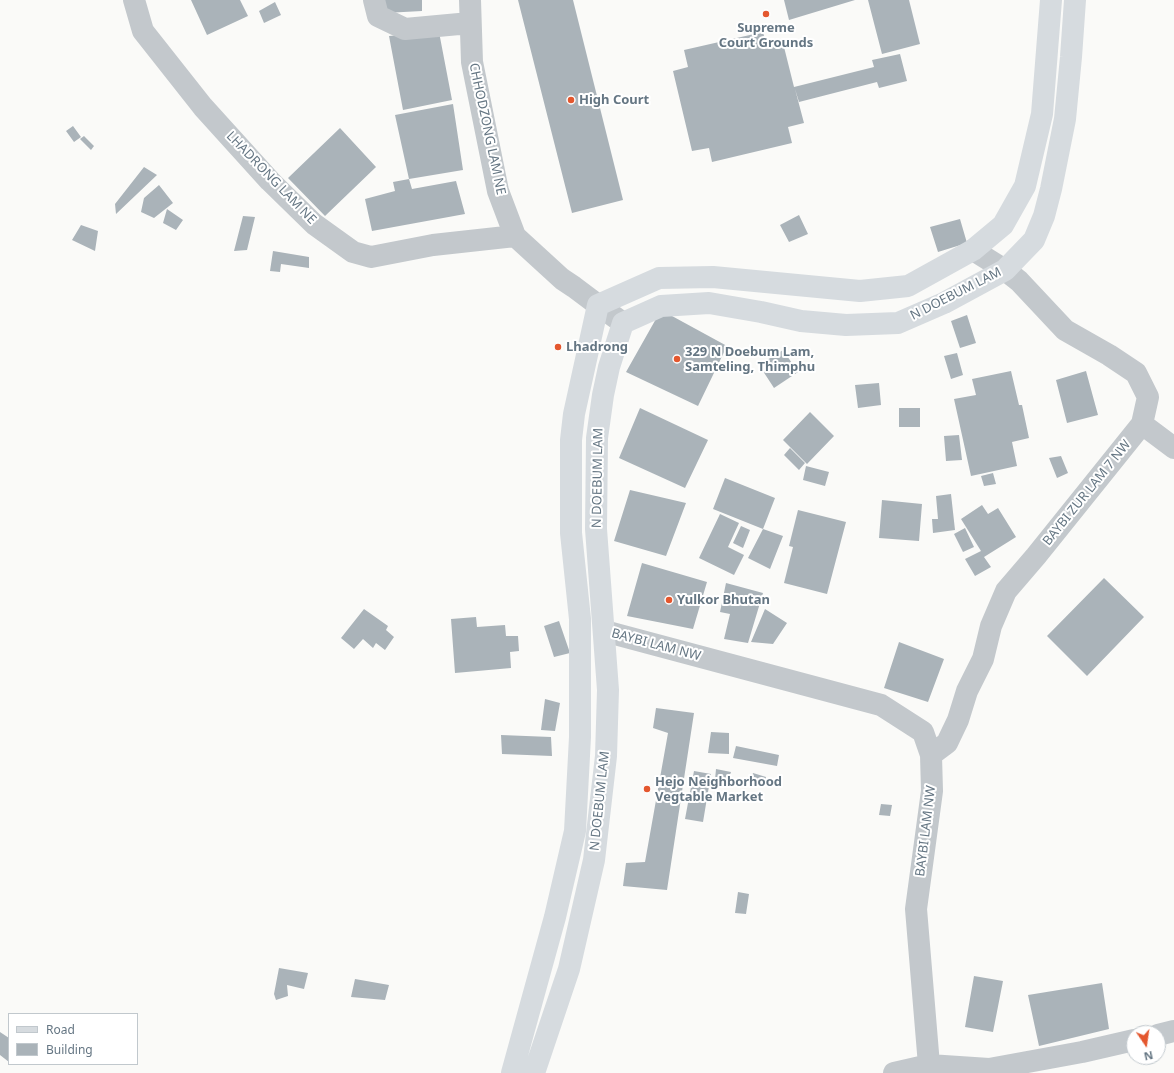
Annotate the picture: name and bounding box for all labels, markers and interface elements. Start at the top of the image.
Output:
marker: Supreme Court Grounds [761,9,771,19]
place label: Supreme Court Grounds [719,20,813,51]
street label: CHHODZONG LAM NE [465,62,509,196]
place label: High Court [579,92,649,108]
marker: High Court [566,95,576,105]
street label: LHADRONG LAM NE [223,128,319,228]
street label: N DOEBUM LAM [908,264,1004,324]
place label: Lhadrong [566,339,628,355]
marker: Lhadrong [553,342,563,352]
place label: 329 N Doebum Lam, Samteling, Thimphu [685,344,815,375]
marker: 329 N Doebum Lam, Samteling, Thimphu [672,354,682,364]
street label: N DOEBUM LAM [589,428,607,528]
street label: BAYBI ZUR LAM 7 NW [1040,437,1134,549]
place label: Yulkor Bhutan [677,592,770,608]
marker: Yulkor Bhutan [664,595,674,605]
street label: BAYBI LAM NW [610,626,702,664]
street label: N DOEBUM LAM [587,750,613,852]
place label: Hejo Neighborhood Vegtable Market [655,774,782,805]
marker: Hejo Neighborhood Vegtable Market [642,784,652,794]
street label: BAYBI LAM NW [913,784,939,878]
legend [8,1013,138,1065]
text: Road [46,1021,75,1038]
north arrow [1126,1025,1166,1065]
text: Building [46,1041,93,1058]
text: N [1143,1048,1155,1065]

